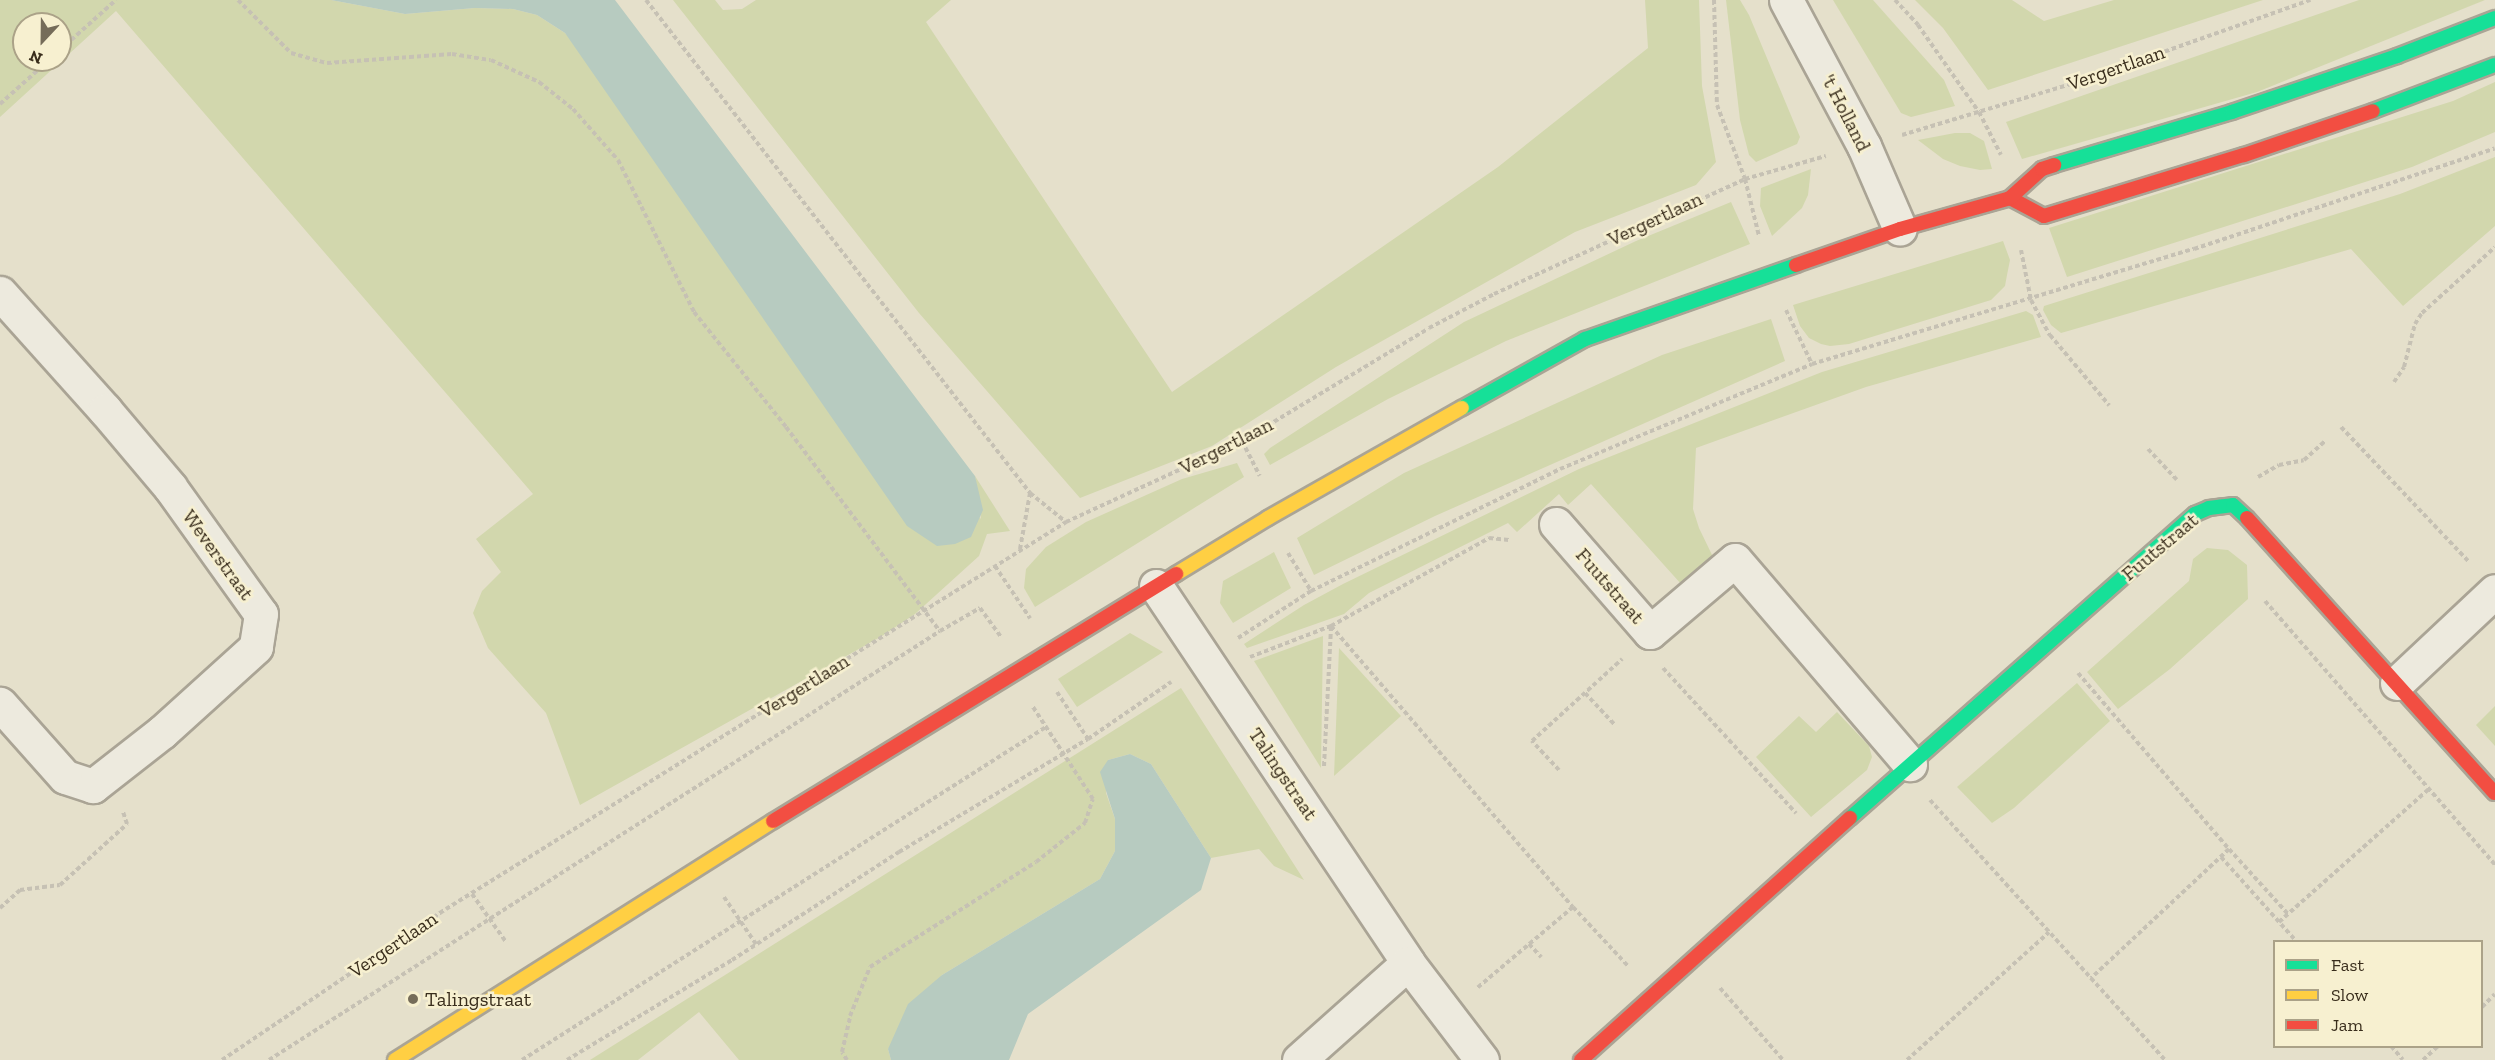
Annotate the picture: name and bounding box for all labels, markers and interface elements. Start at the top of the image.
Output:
north arrow [12,12,72,72]
street label: Vergertlaan [2064,40,2168,96]
text: N [27,46,45,68]
street label: 't Holland [1816,70,1876,156]
street label: Vergertlaan [1604,187,1706,251]
street label: Vergertlaan [1175,412,1277,480]
street label: Weverstraat [177,505,259,605]
street label: Fuutstraat [2117,508,2203,586]
street label: Fuutstraat [1571,543,1649,629]
street label: Vergertlaan [755,649,853,723]
street label: Talingstraat [1243,723,1323,825]
street label: Vergertlaan [344,907,442,983]
legend [2273,940,2483,1048]
text: Fast [2331,954,2364,976]
text: Slow [2331,984,2368,1006]
place label: Talingstraat [425,987,531,1011]
marker: Talingstraat [406,992,420,1006]
text: Jam [2331,1014,2363,1036]

